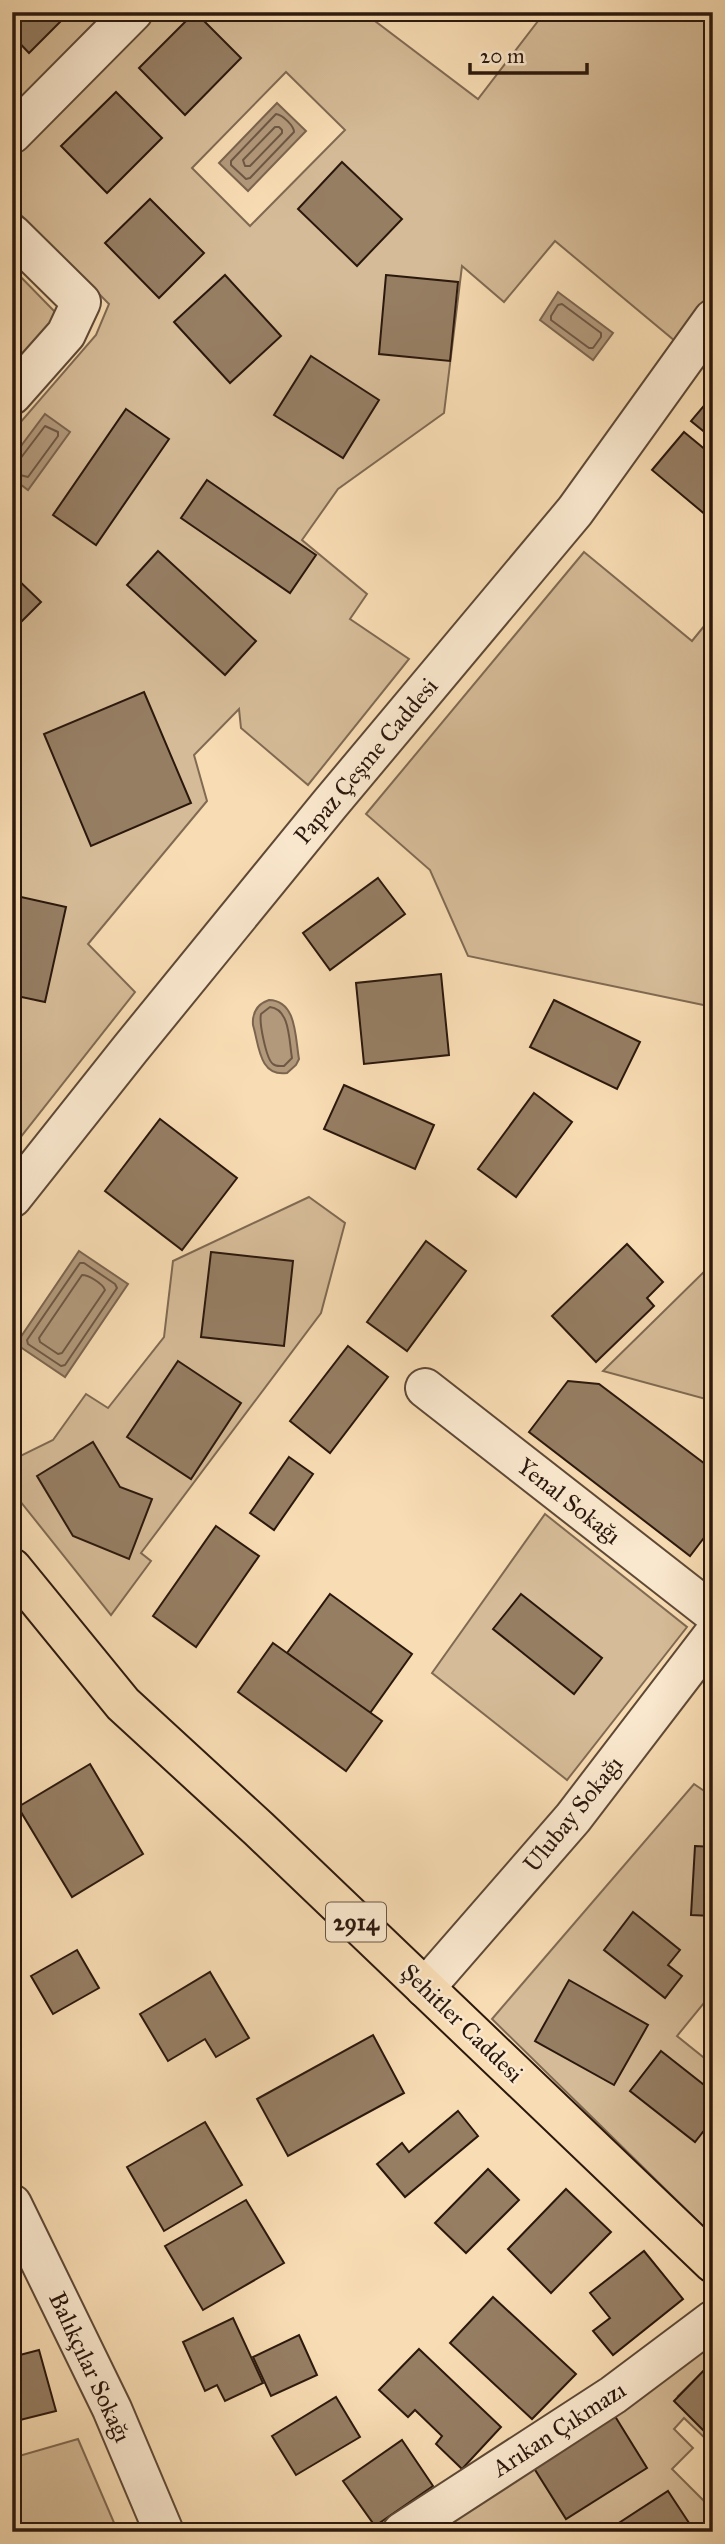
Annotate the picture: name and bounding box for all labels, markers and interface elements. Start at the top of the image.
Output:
scale bar [470,32,587,76]
text: 20 m [480,43,525,69]
street label: Papaz Çeşme Caddesi [288,671,445,850]
street label: Yenal Sokağı [511,1451,627,1551]
street label: Ulubay Sokağı [517,1749,629,1878]
road number: 2914 [326,1902,386,1941]
street label: Şehitler Caddesi [395,1957,530,2089]
street label: Balıkçılar Sokağı [42,2287,138,2447]
street label: Arıkan Çıkmazı [486,2374,632,2484]

